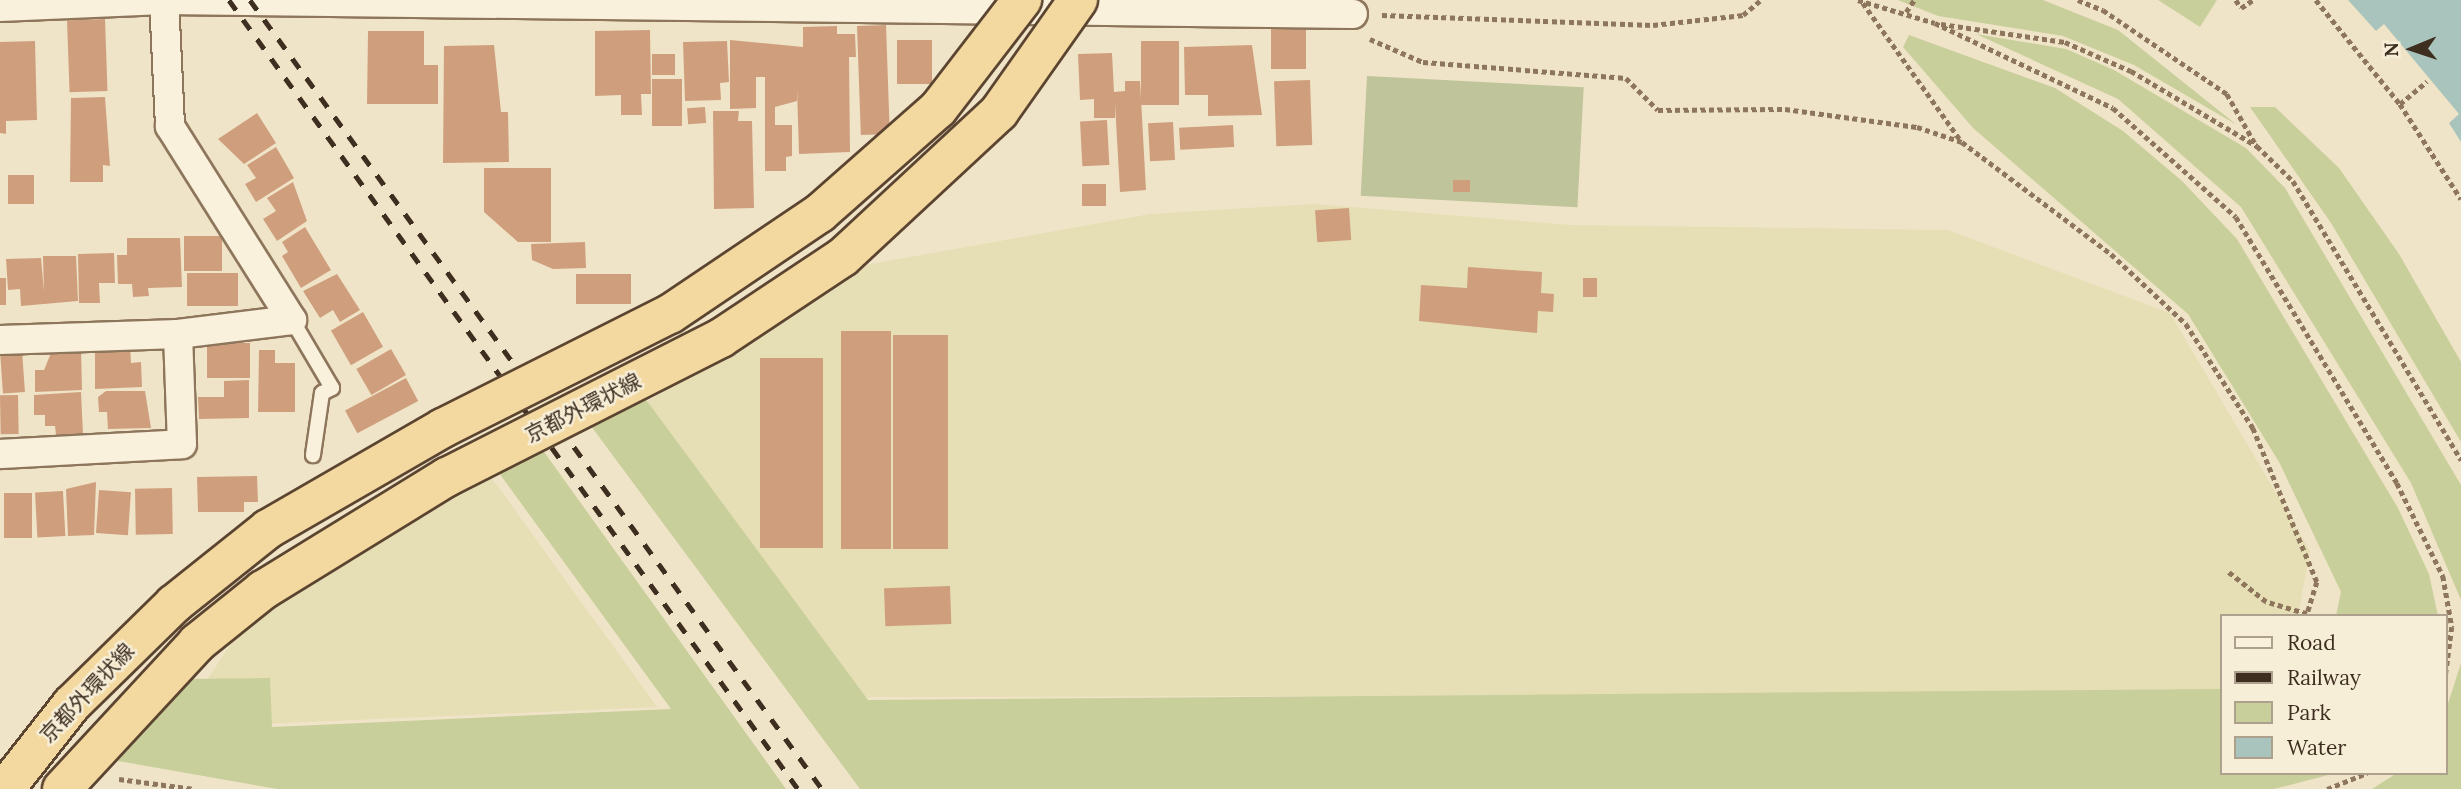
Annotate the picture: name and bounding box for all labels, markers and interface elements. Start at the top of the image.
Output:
north arrow [2377,14,2447,84]
text: N [2379,42,2403,57]
street label: 京都外環状線 [521,368,645,448]
legend [2220,614,2447,775]
text: Road [2287,629,2336,656]
street label: 京都外環状線 [35,638,139,748]
text: Railway [2287,664,2361,691]
text: Park [2287,699,2331,726]
text: Water [2287,734,2346,761]

